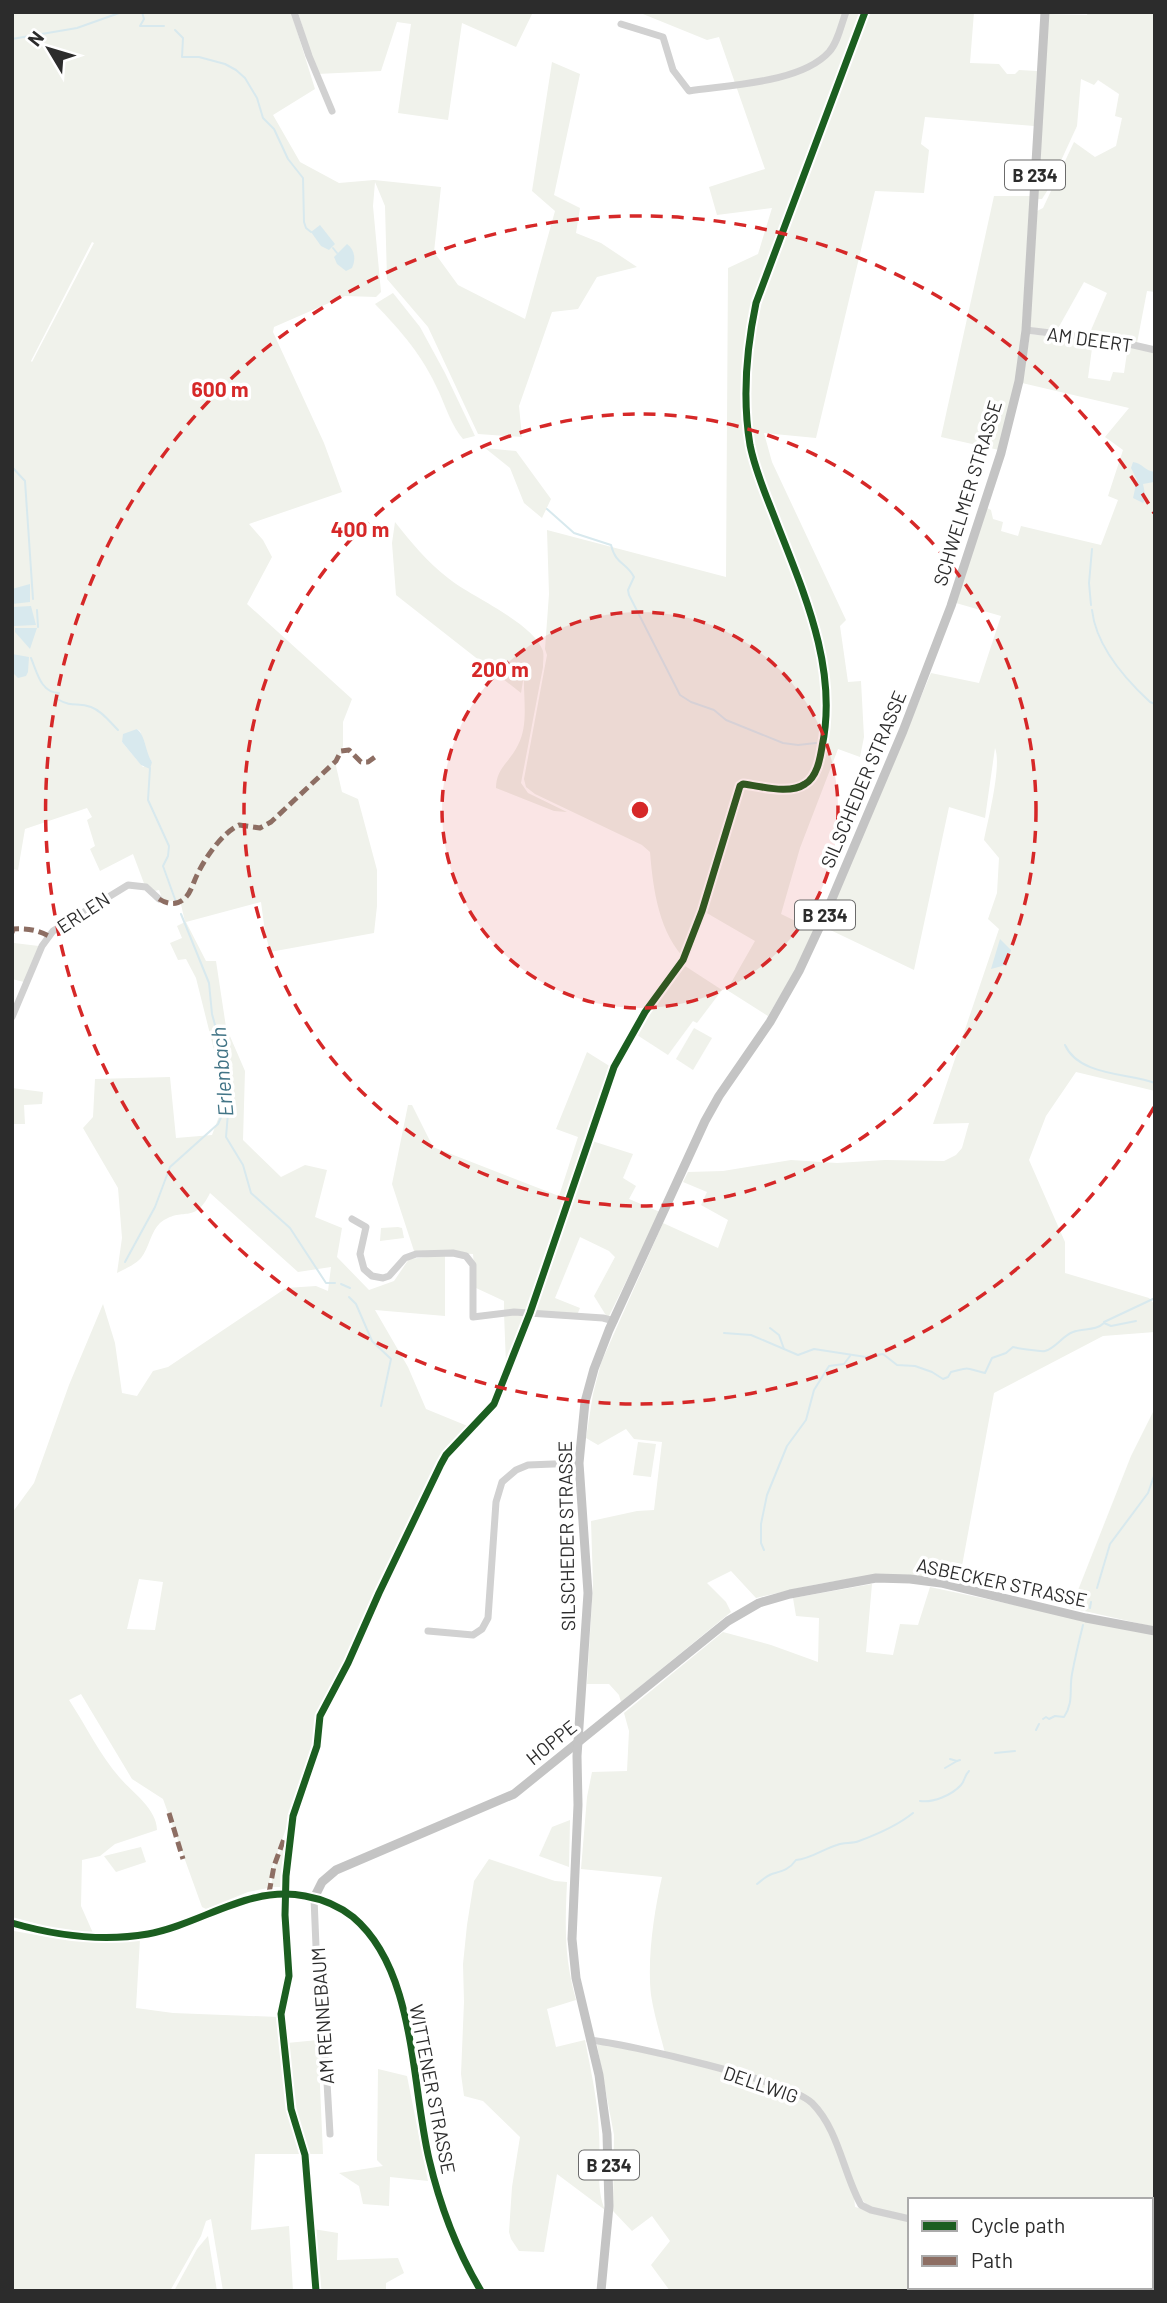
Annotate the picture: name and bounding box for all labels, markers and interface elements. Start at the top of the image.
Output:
north arrow [14,14,84,84]
text: N [22,26,48,50]
road number: B 234 [1005,160,1065,190]
street label: AM DEERT [1046,322,1134,356]
text: 600 m [192,376,248,401]
street label: SCHWELMER STRASSE [928,398,1006,588]
text: 400 m [331,516,389,541]
text: 200 m [471,656,529,681]
street label: SILSCHEDER STRASSE [815,687,911,871]
centre of rings [628,798,652,822]
street label: ERLEN [52,886,114,938]
road number: B 234 [795,900,855,930]
water label: Erlenbach [205,1026,237,1118]
street label: SILSCHEDER STRASSE [553,1441,579,1631]
street label: ASBECKER STRASSE [915,1553,1089,1611]
street label: HOPPE [521,1715,581,1769]
street label: AM RENNEBAUM [306,1947,338,2085]
street label: WITTENER STRASSE [405,2002,461,2176]
street label: DELLWIG [721,2061,801,2107]
road number: B 234 [579,2150,639,2180]
legend [908,2198,1153,2289]
text: Cycle path [971,2212,1065,2237]
text: Path [971,2247,1013,2272]

